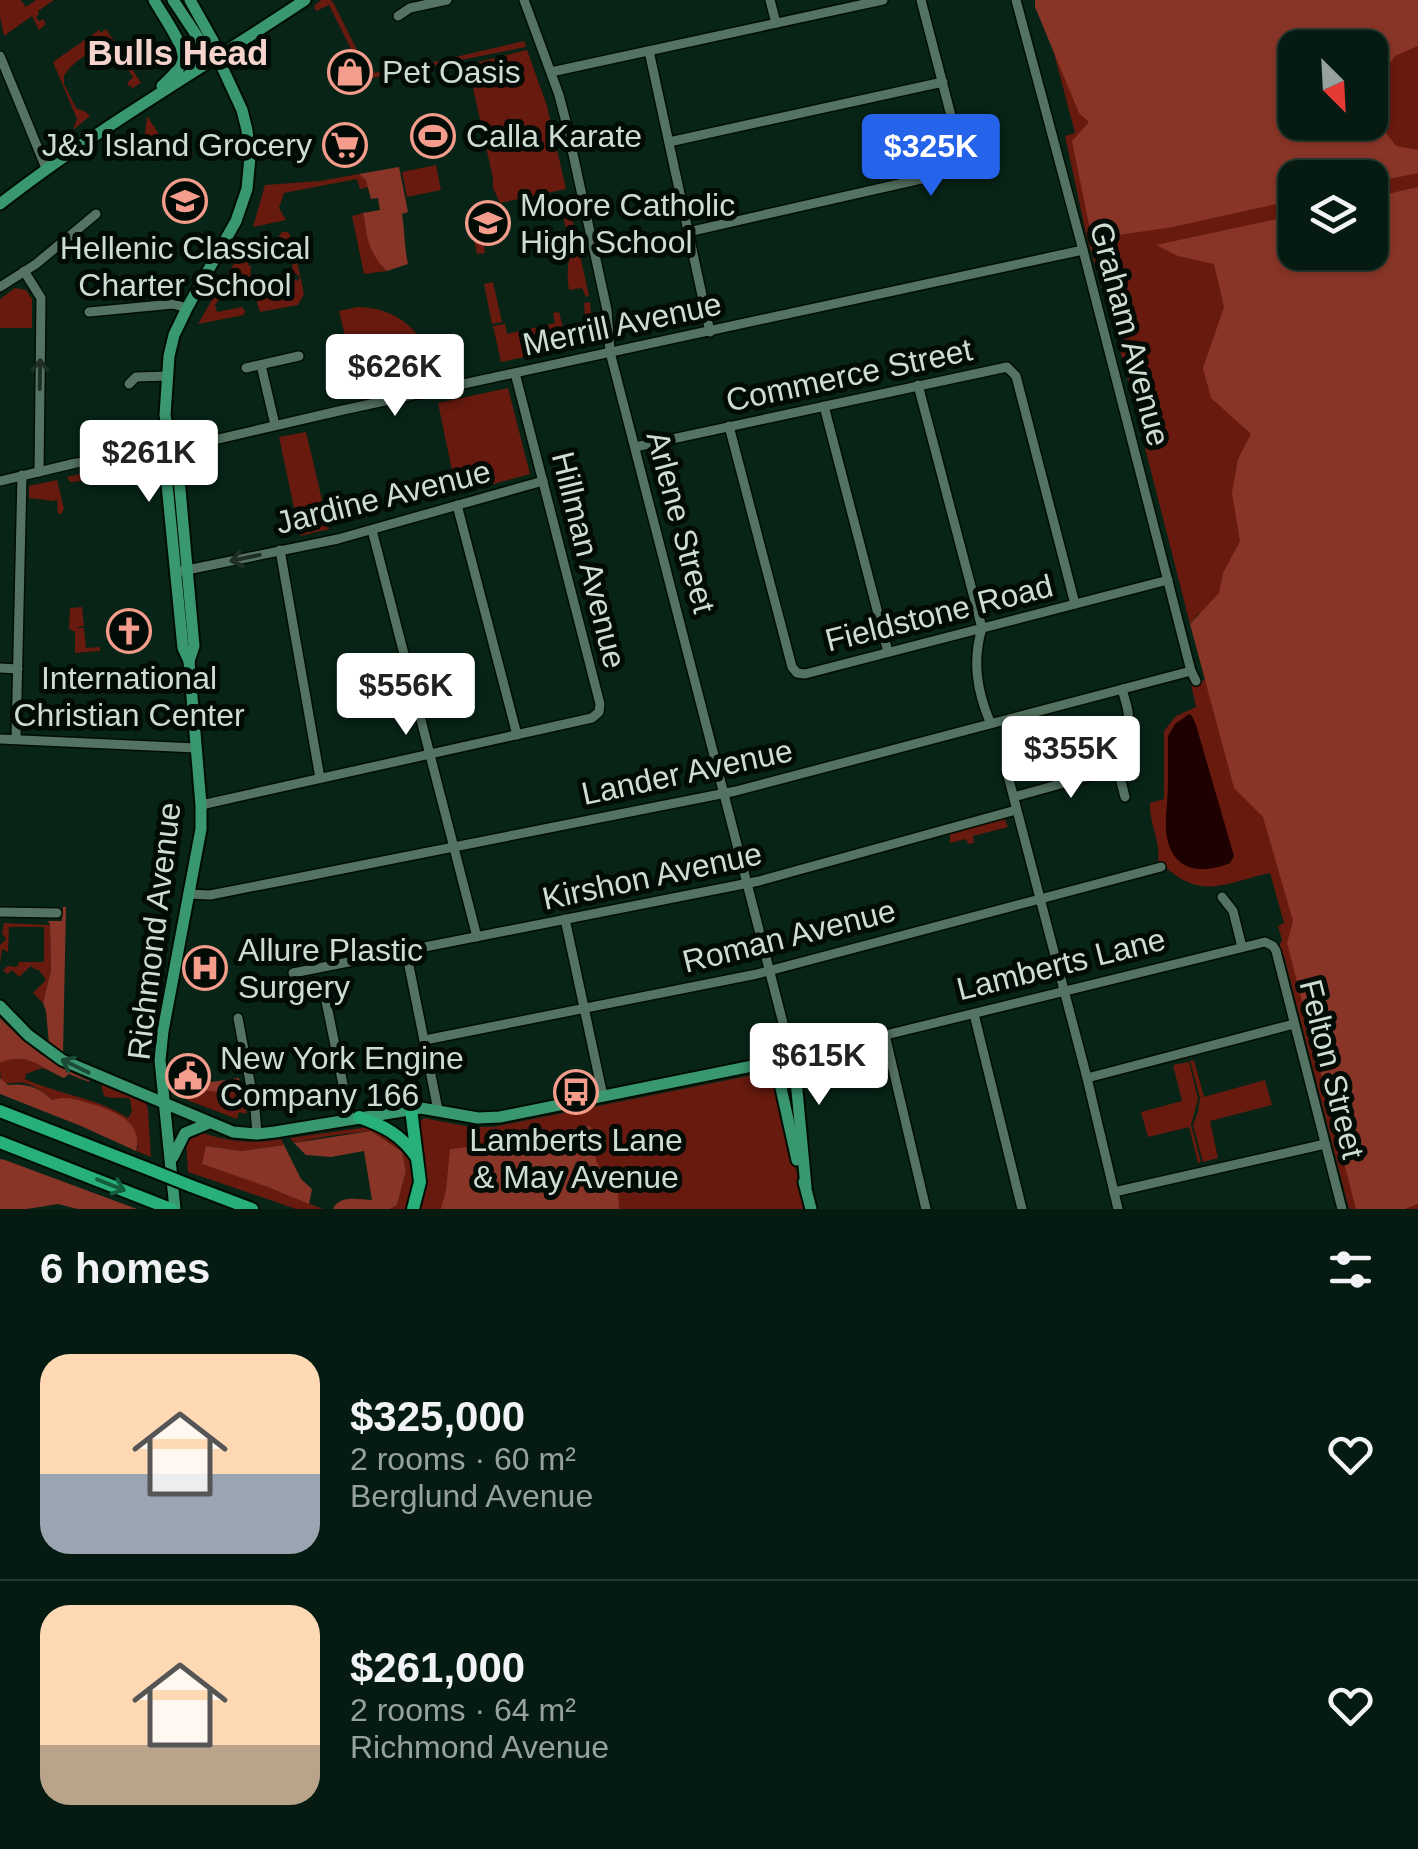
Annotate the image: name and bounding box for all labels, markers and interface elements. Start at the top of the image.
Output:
north arrow [1278,30,1388,140]
map controls [1278,30,1388,270]
district label: Bulls Head [88,33,268,72]
shop icon: Pet Oasis [327,49,373,95]
place label: Pet Oasis [382,54,521,90]
sports icon: Calla Karate [410,113,456,159]
pin: $325K [861,114,1001,199]
place label: Calla Karate [466,118,642,154]
supermarket icon: J&J Island Grocery [322,122,368,168]
place label: J&J Island Grocery [42,127,312,163]
text: $325K [884,128,978,164]
button: layers [1278,160,1388,270]
school or university icon: Hellenic Classical Charter School [162,178,208,224]
place label: Moore Catholic High School [520,187,735,260]
school or university icon: Moore Catholic High School [465,200,511,246]
street label: Graham Avenue [1083,218,1177,450]
place label: Hellenic Classical Charter School [60,230,310,303]
street label: Merrill Avenue [519,285,725,363]
street label: Commerce Street [723,331,975,419]
pin: $626K [325,334,465,419]
text: $626K [348,348,442,384]
one-way arrow [30,359,50,392]
pin: $261K [79,420,219,505]
street label: Arlene Street [639,427,723,617]
text: $261K [102,434,196,470]
street label: Hillman Avenue [545,448,633,672]
street label: Jardine Avenue [272,453,494,541]
one-way arrow [230,549,262,568]
street label: Fieldstone Road [822,567,1056,659]
church icon: International Christian Center [106,608,152,654]
pin: $556K [336,653,476,738]
place label: International Christian Center [13,660,245,733]
text: $556K [359,667,453,703]
pin: $355K [1001,716,1141,801]
text: $355K [1024,730,1118,766]
street label: Lander Avenue [578,732,796,812]
street label: Richmond Avenue [120,800,188,1062]
street label: Kirshon Avenue [539,835,765,917]
street label: Roman Avenue [679,892,899,980]
street label: Lamberts Lane [953,921,1169,1007]
place label: Allure Plastic Surgery [238,932,423,1005]
hospital icon: Allure Plastic Surgery [182,945,228,991]
street label: Felton Street [1292,976,1372,1162]
pin: $615K [749,1023,889,1108]
text: $615K [772,1037,866,1073]
place label: New York Engine Company 166 [220,1040,464,1113]
public building icon: New York Engine Company 166 [165,1053,211,1099]
one-way arrow [61,1055,91,1074]
bus stop icon: Lamberts Lane & May Avenue [553,1069,599,1115]
place label: Lamberts Lane & May Avenue [469,1122,683,1195]
one-way arrow [95,1178,126,1196]
icon: filters [1323,1242,1378,1297]
text: 6 homes [40,1245,210,1292]
text: $325,000 [350,1393,525,1440]
icon: home [120,1394,240,1514]
icon: heart [1323,1427,1378,1482]
text: 2 rooms · 60 m² [350,1441,576,1477]
text: Berglund Avenue [350,1478,593,1514]
text: $261,000 [350,1644,525,1691]
icon: home [120,1645,240,1765]
icon: heart [1323,1678,1378,1733]
text: 2 rooms · 64 m² [350,1692,576,1728]
text: Richmond Avenue [350,1729,609,1765]

